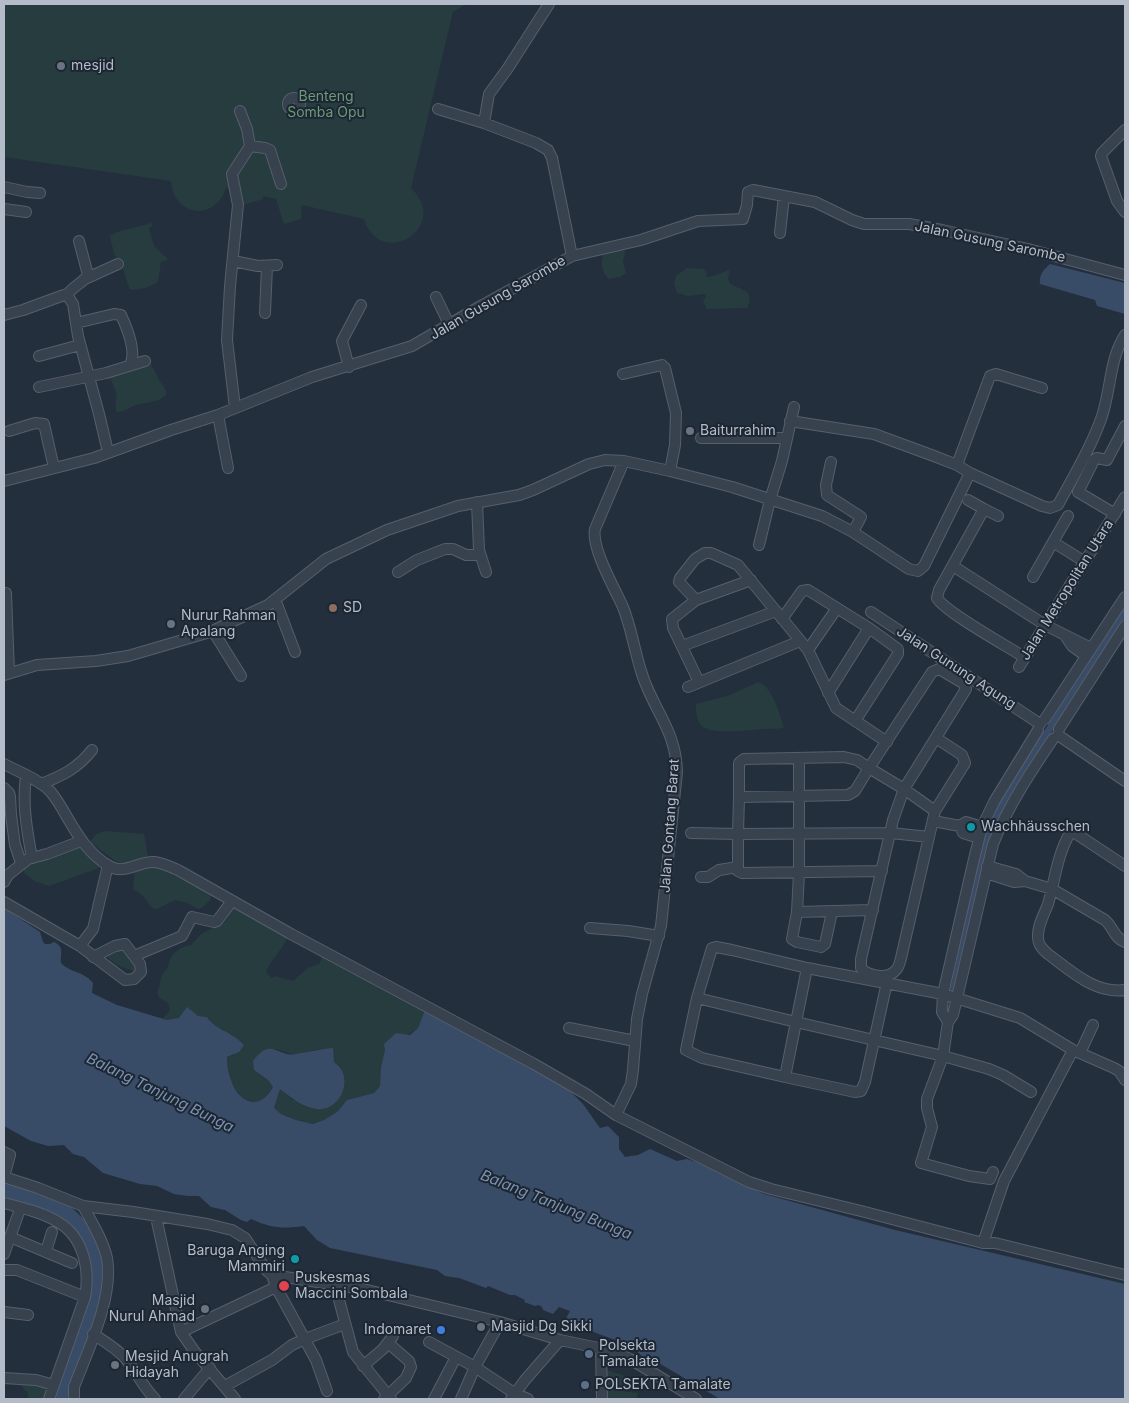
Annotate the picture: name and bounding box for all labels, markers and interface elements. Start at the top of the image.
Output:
place label: mesjid [71,58,114,74]
marker: mesjid [55,60,67,72]
park label: Benteng Somba Opu [287,89,365,121]
street label: Jalan Gusung Sarombe [913,218,1067,266]
street label: Jalan Gusung Sarombe [427,252,569,344]
place label: Baiturrahim [700,423,776,439]
marker: Baiturrahim [684,425,696,437]
street label: Jalan Metropolitan Utara [1017,517,1117,663]
place label: SD [343,600,362,616]
marker: SD [327,602,339,614]
place label: Nurur Rahman Apalang [181,608,276,640]
marker: Nurur Rahman Apalang [165,618,177,630]
street label: Jalan Gunung Agung [893,623,1019,713]
street label: Jalan Gontang Barat [657,758,683,894]
place label: Wachhäusschen [981,819,1090,835]
marker: Wachhäusschen [965,821,977,833]
water label: Balang Tanjung Bunga [83,1050,237,1136]
water label: Balang Tanjung Bunga [478,1166,634,1244]
place label: Baruga Anging Mammiri [187,1243,285,1276]
marker: Baruga Anging Mammiri [289,1253,301,1265]
place label: Puskesmas Maccini Sombala [295,1270,408,1302]
marker: Puskesmas Maccini Sombala [277,1279,291,1293]
place label: Masjid Nurul Ahmad [109,1293,195,1325]
marker: Masjid Nurul Ahmad [199,1303,211,1315]
place label: Masjid Dg Sikki [491,1319,592,1335]
marker: Masjid Dg Sikki [475,1321,487,1333]
place label: Indomaret [364,1322,431,1338]
marker: Indomaret [435,1324,447,1336]
place label: Polsekta Tamalate [599,1338,659,1370]
marker: Polsekta Tamalate [583,1348,595,1360]
place label: Mesjid Anugrah Hidayah [125,1349,229,1381]
marker: Mesjid Anugrah Hidayah [109,1359,121,1371]
place label: POLSEKTA Tamalate [595,1377,731,1393]
marker: POLSEKTA Tamalate [579,1379,591,1391]

